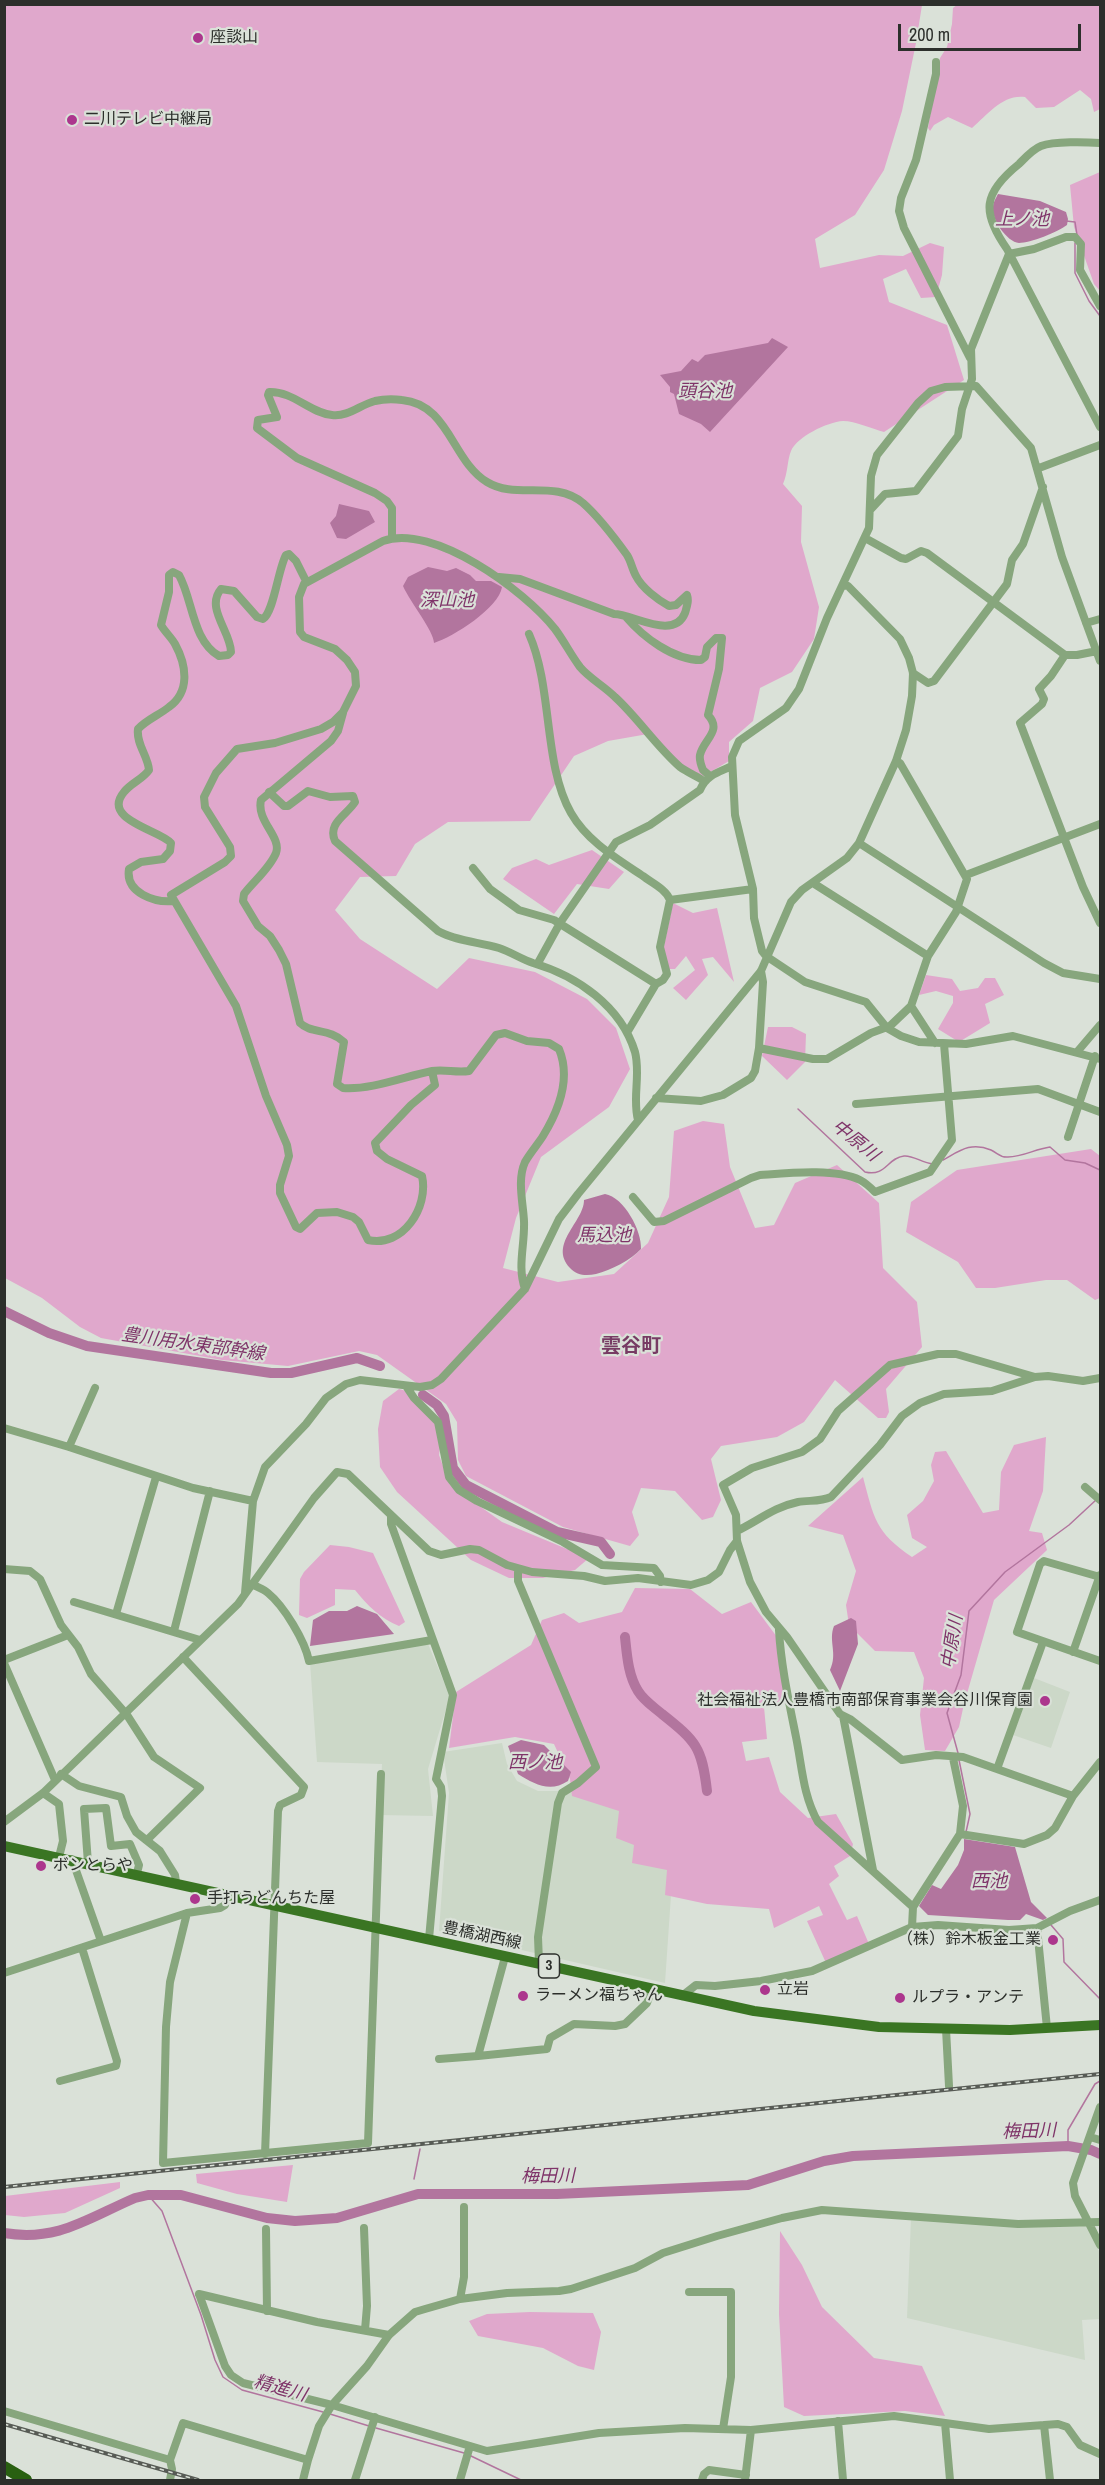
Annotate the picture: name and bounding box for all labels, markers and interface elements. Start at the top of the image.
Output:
scale bar [901,12,1084,50]
text: 200 m [909,22,950,47]
place label: 座談山 [210,28,258,48]
marker: 座談山 [191,31,205,45]
place label: 二川テレビ中継局 [84,110,212,130]
marker: 二川テレビ中継局 [65,113,79,127]
water label: 上ノ池 [995,209,1049,231]
water label: 頭谷池 [678,381,732,403]
water label: 深山池 [420,590,474,612]
water label: 中原川 [827,1116,883,1166]
water label: 馬込池 [577,1225,631,1247]
water label: 豊川用水東部幹線 [120,1324,266,1366]
district label: 雲谷町 [601,1335,661,1359]
water label: 中原川 [938,1614,968,1670]
place label: 社会福祉法人豊橋市南部保育事業会谷川保育園 [697,1691,1033,1711]
marker: 社会福祉法人豊橋市南部保育事業会谷川保育園 [1038,1694,1052,1708]
water label: 西ノ池 [508,1752,562,1774]
place label: ボンとらや [53,1856,133,1876]
marker: ボンとらや [34,1859,48,1873]
water label: 西池 [971,1871,1007,1893]
place label: 手打うどんちた屋 [207,1889,335,1909]
marker: 手打うどんちた屋 [188,1892,202,1906]
street label: 豊橋湖西線 [441,1918,523,1954]
place label: （株）鈴木板金工業 [897,1930,1041,1950]
marker: （株）鈴木板金工業 [1046,1933,1060,1947]
road number: 3 [538,1954,560,1978]
place label: 立岩 [777,1980,809,2000]
marker: 立岩 [758,1983,772,1997]
place label: ラーメン福ちゃん [535,1986,663,2006]
place label: ルプラ・アンテ [912,1988,1024,2008]
marker: ラーメン福ちゃん [516,1989,530,2003]
marker: ルプラ・アンテ [893,1991,907,2005]
water label: 梅田川 [1002,2120,1056,2144]
water label: 梅田川 [521,2166,575,2188]
water label: 精進川 [251,2371,309,2407]

